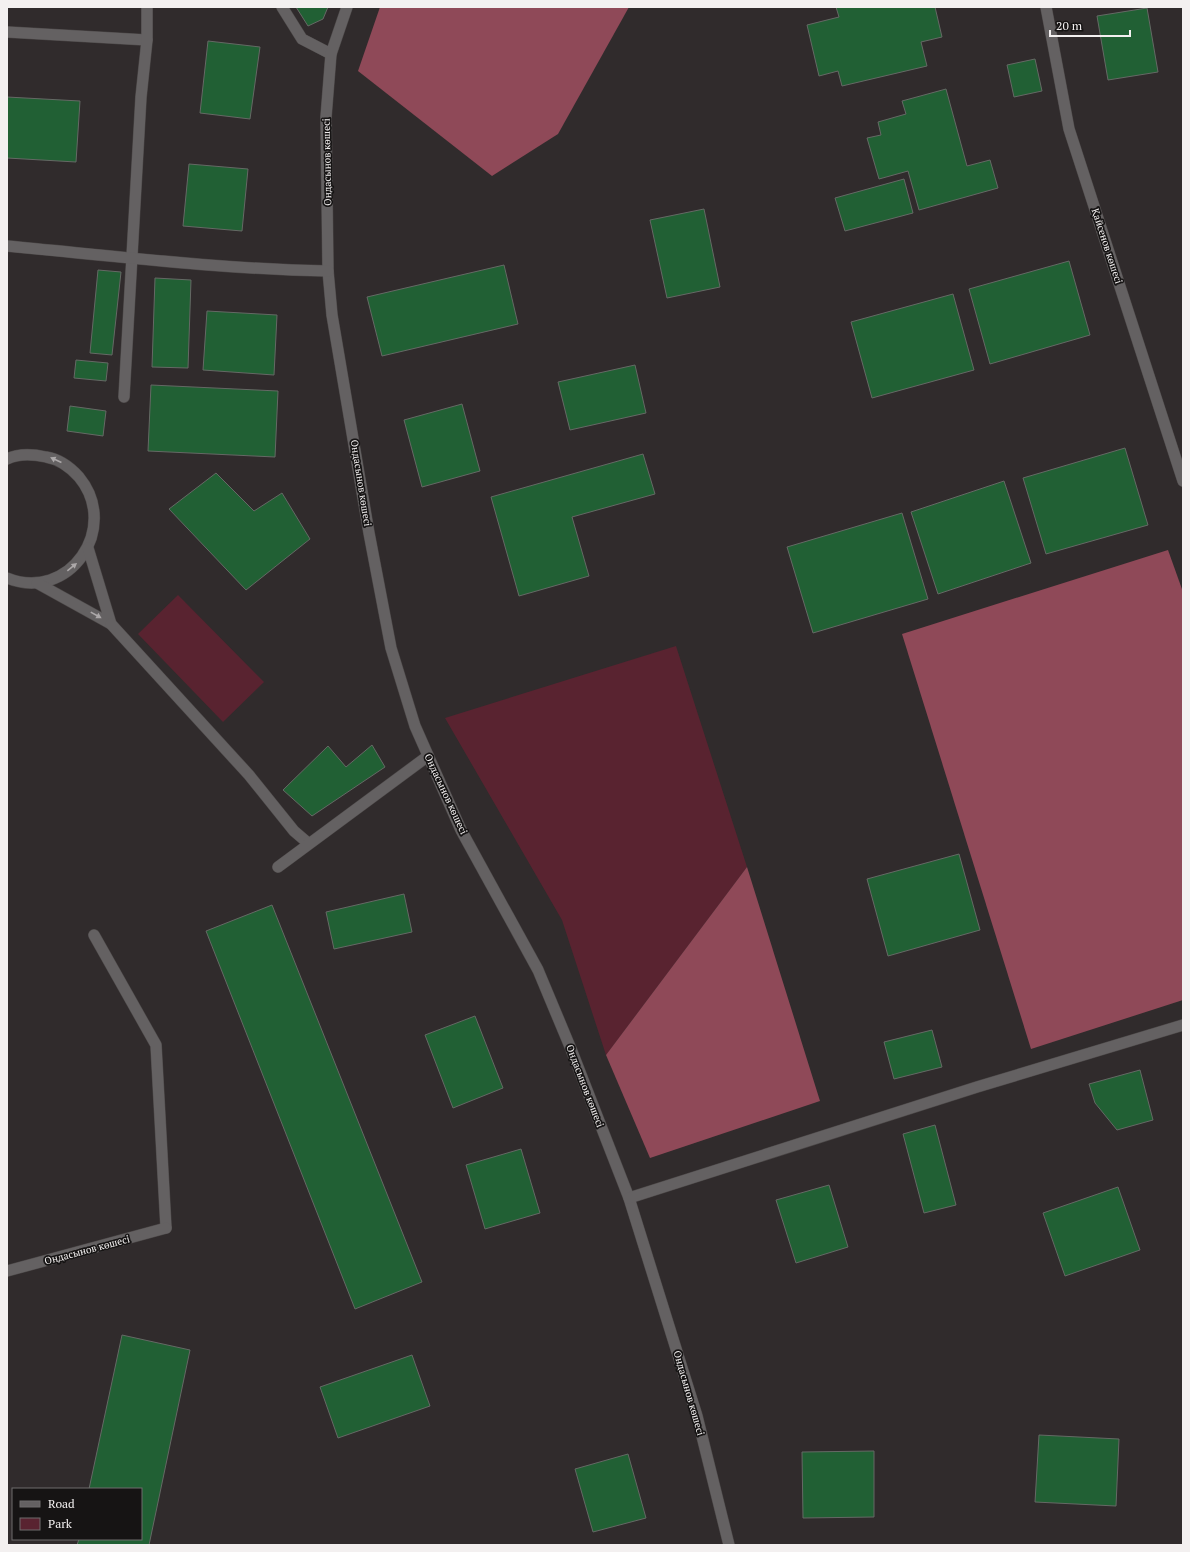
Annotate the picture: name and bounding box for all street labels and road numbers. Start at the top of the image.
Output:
street label: Ондасынов көшесі [320,118,334,206]
street label: Қайсенов көшесі [1089,207,1125,285]
street label: Ондасынов көшесі [348,439,374,527]
street label: Ондасынов көшесі [422,752,470,836]
street label: Ондасынов көшесі [563,1043,607,1129]
street label: Оңдасынов көшесі [43,1232,131,1268]
street label: Ондасынов көшесі [671,1349,707,1437]

